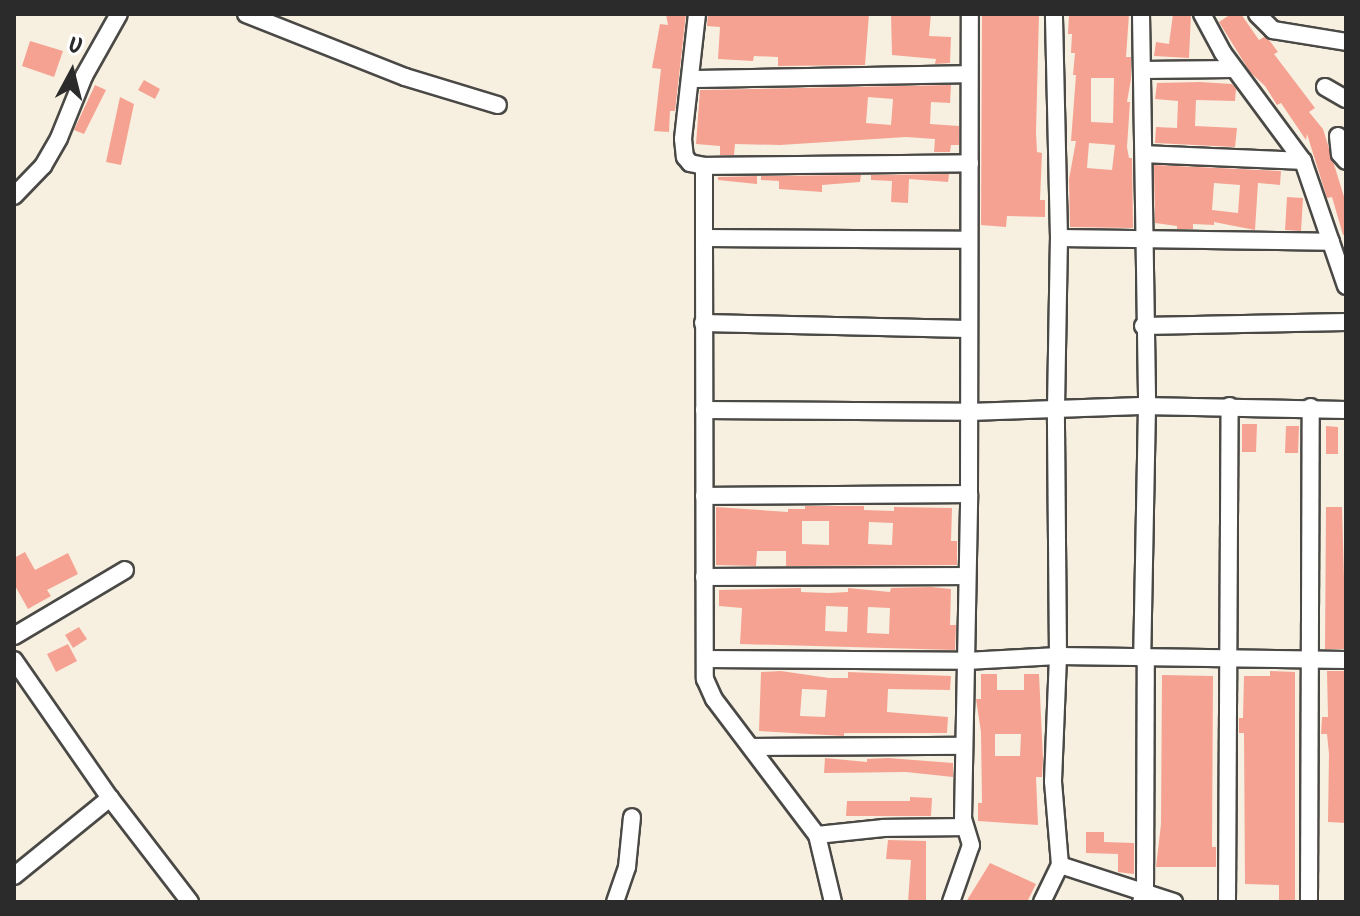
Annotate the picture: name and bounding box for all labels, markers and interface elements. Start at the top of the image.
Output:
text: U [66,30,84,66]
north arrow [32,32,112,112]

